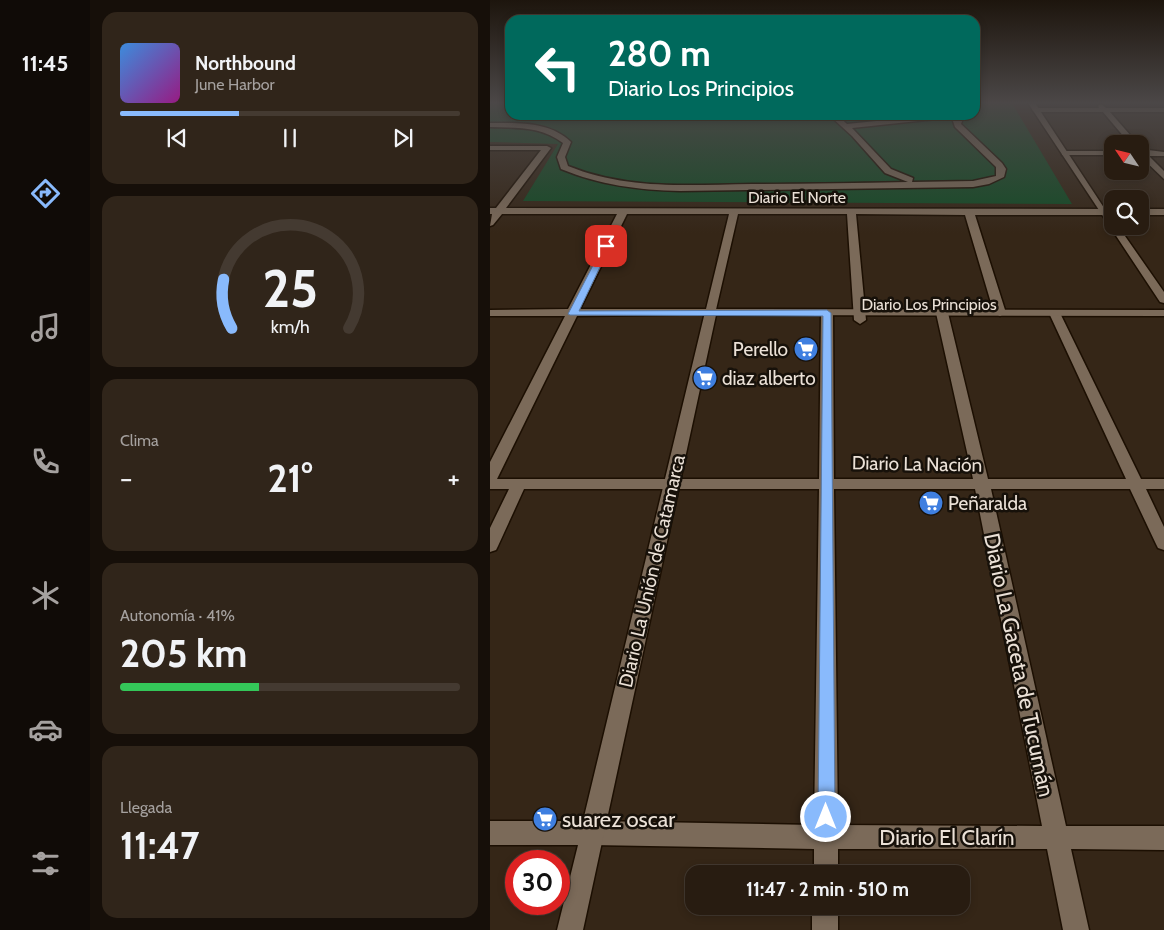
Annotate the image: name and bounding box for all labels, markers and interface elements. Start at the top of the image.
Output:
text: 280 m [608,32,711,75]
icon: left [525,35,590,100]
text: 11:45 [22,50,68,77]
text: Northbound [195,52,296,75]
text: June Harbor [195,75,275,94]
text: Diario Los Principios [608,75,794,102]
icon: previous [163,124,191,152]
icon: pause [276,124,304,152]
icon: next [389,124,417,152]
north arrow [1104,135,1149,180]
map controls [1104,135,1149,235]
icon: directions [28,176,63,211]
street label: Diario El Norte [748,188,846,207]
button: search [1104,190,1149,235]
pin [585,225,627,267]
icon: arrive [592,232,620,260]
text: 25 [262,257,318,320]
street label: Diario Los Principios [861,295,997,314]
icon: music [28,310,63,345]
text: km/h [270,316,310,337]
supermarket icon: Perello [793,336,819,362]
place label: Perello [733,338,788,361]
supermarket icon: diaz alberto [692,365,718,391]
place label: diaz alberto [722,367,816,390]
text: Clima [120,431,159,450]
icon: phone [28,444,63,479]
street label: Diario La Nación [852,451,982,477]
street label: Diario La Unión de Catamarca [614,452,690,690]
text: 21° [267,455,313,502]
text: − [120,461,132,495]
text: + [448,461,460,495]
supermarket icon: Peñaralda [918,490,944,516]
place label: Peñaralda [948,492,1027,515]
street label: Diario La Gaceta de Tucumán [978,531,1060,799]
icon: climate [28,578,63,613]
text: Autonomía · 41% [120,606,235,625]
text: 205 km [120,630,247,677]
icon: car [28,712,63,747]
position arrow [799,790,851,842]
text: Llegada [120,798,172,817]
supermarket icon: suarez oscar [532,806,558,832]
place label: suarez oscar [562,806,675,833]
text: 11:47 [120,822,199,869]
street label: Diario El Clarín [879,824,1015,851]
icon: filters [28,846,63,881]
speed limit sign: 30 [505,850,570,915]
text: 11:47 · 2 min · 510 m [746,878,909,901]

